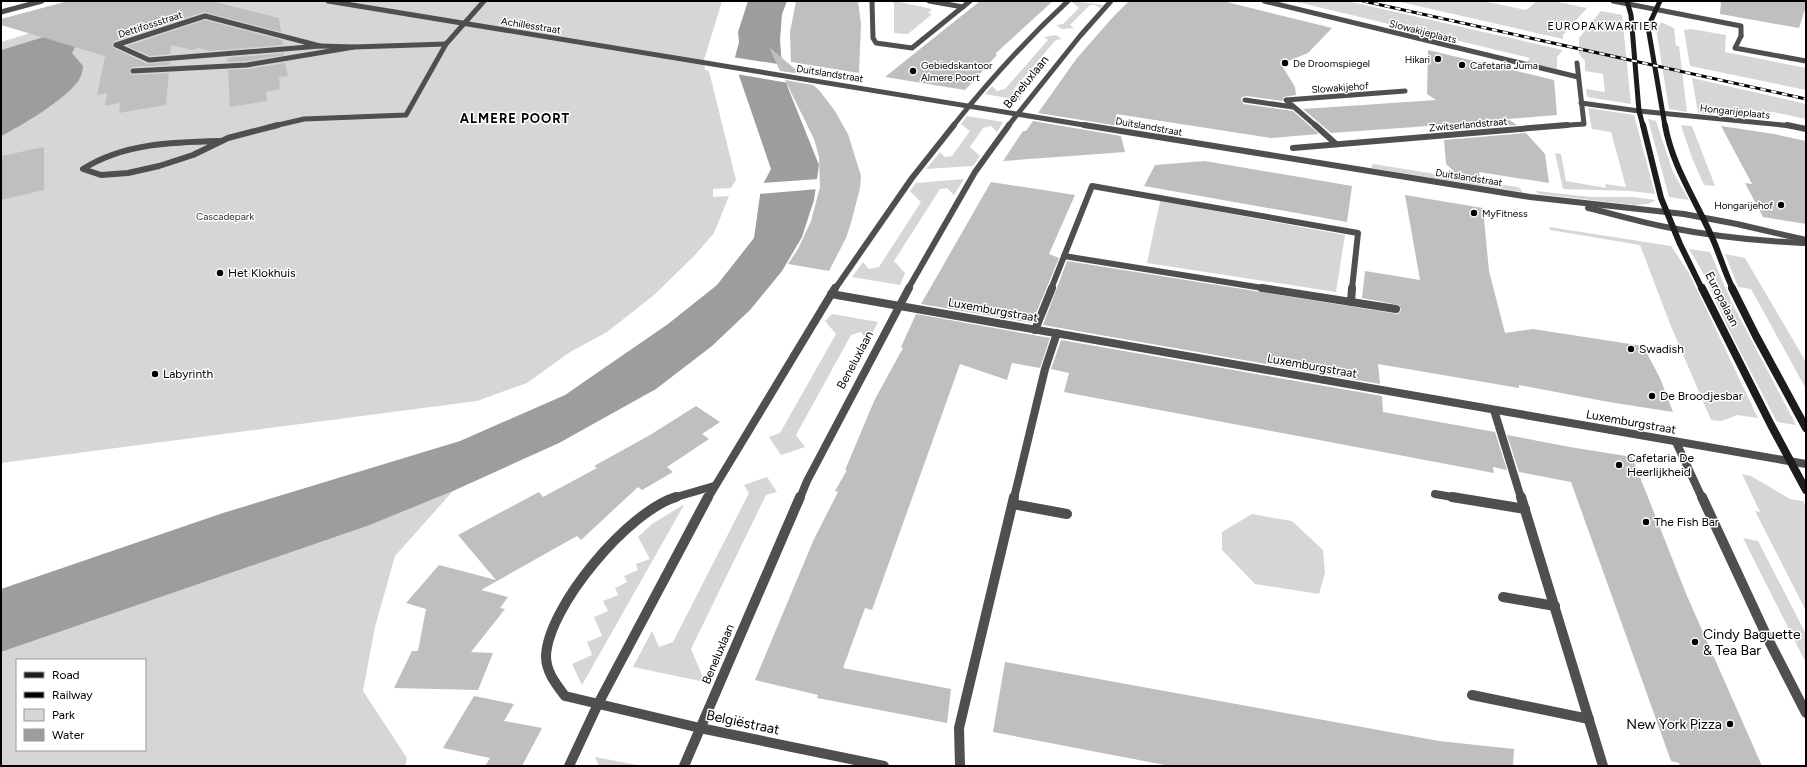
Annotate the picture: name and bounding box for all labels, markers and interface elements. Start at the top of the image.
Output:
street label: Dettifossstraat [116,8,184,41]
street label: Achillesstraat [500,14,562,37]
street label: Slowakijeplaats [1388,17,1458,46]
district label: EUROPAKWARTIER [1547,20,1659,33]
street label: Beneluxlaan [1001,53,1052,111]
place label: Hikari [1405,53,1430,66]
marker: Hikari [1433,54,1443,64]
place label: De Droomspiegel [1293,57,1370,70]
marker: De Droomspiegel [1280,58,1290,68]
place label: Gebiedskantoor Almere Poort [921,59,993,84]
place label: Cafetaria Juma [1470,59,1538,72]
marker: Cafetaria Juma [1457,60,1467,70]
street label: Duitslandstraat [795,62,865,85]
marker: Gebiedskantoor Almere Poort [908,66,918,76]
street label: Slowakijehof [1311,79,1369,96]
street label: Hongarijeplaats [1699,101,1771,122]
district label: ALMERE POORT [460,111,570,126]
street label: Duitslandstraat [1114,114,1184,139]
street label: Zwitserlandstraat [1428,115,1508,134]
street label: Duitslandstraat [1434,166,1504,189]
place label: Hongarijehof [1714,199,1773,212]
marker: Hongarijehof [1776,200,1786,210]
place label: MyFitness [1482,207,1528,220]
marker: MyFitness [1469,208,1479,218]
park label: Cascadepark [196,210,254,223]
place label: Het Klokhuis [228,266,296,280]
marker: Het Klokhuis [215,268,225,278]
street label: Europalaan [1702,269,1742,329]
street label: Luxemburgstraat [947,295,1040,325]
street label: Beneluxlaan [834,328,876,391]
place label: Swadish [1639,342,1684,356]
marker: Swadish [1626,344,1636,354]
street label: Luxemburgstraat [1266,351,1359,381]
place label: Labyrinth [163,367,214,381]
marker: Labyrinth [150,369,160,379]
place label: De Broodjesbar [1660,389,1743,403]
marker: De Broodjesbar [1647,391,1657,401]
street label: Luxemburgstraat [1585,407,1678,437]
place label: Cafetaria De Heerlijkheid [1627,451,1695,479]
marker: Cafetaria De Heerlijkheid [1614,460,1624,470]
place label: The Fish Bar [1654,515,1719,529]
marker: The Fish Bar [1641,517,1651,527]
street label: Beneluxlaan [699,622,737,686]
place label: Cindy Baguette & Tea Bar [1703,626,1801,659]
marker: Cindy Baguette & Tea Bar [1690,637,1700,647]
legend [16,659,146,751]
text: Road [52,668,80,682]
text: Railway [52,688,93,702]
street label: Belgiëstraat [705,706,781,739]
text: Park [52,708,75,722]
place label: New York Pizza [1626,716,1722,733]
marker: New York Pizza [1725,719,1735,729]
text: Water [52,728,84,742]

